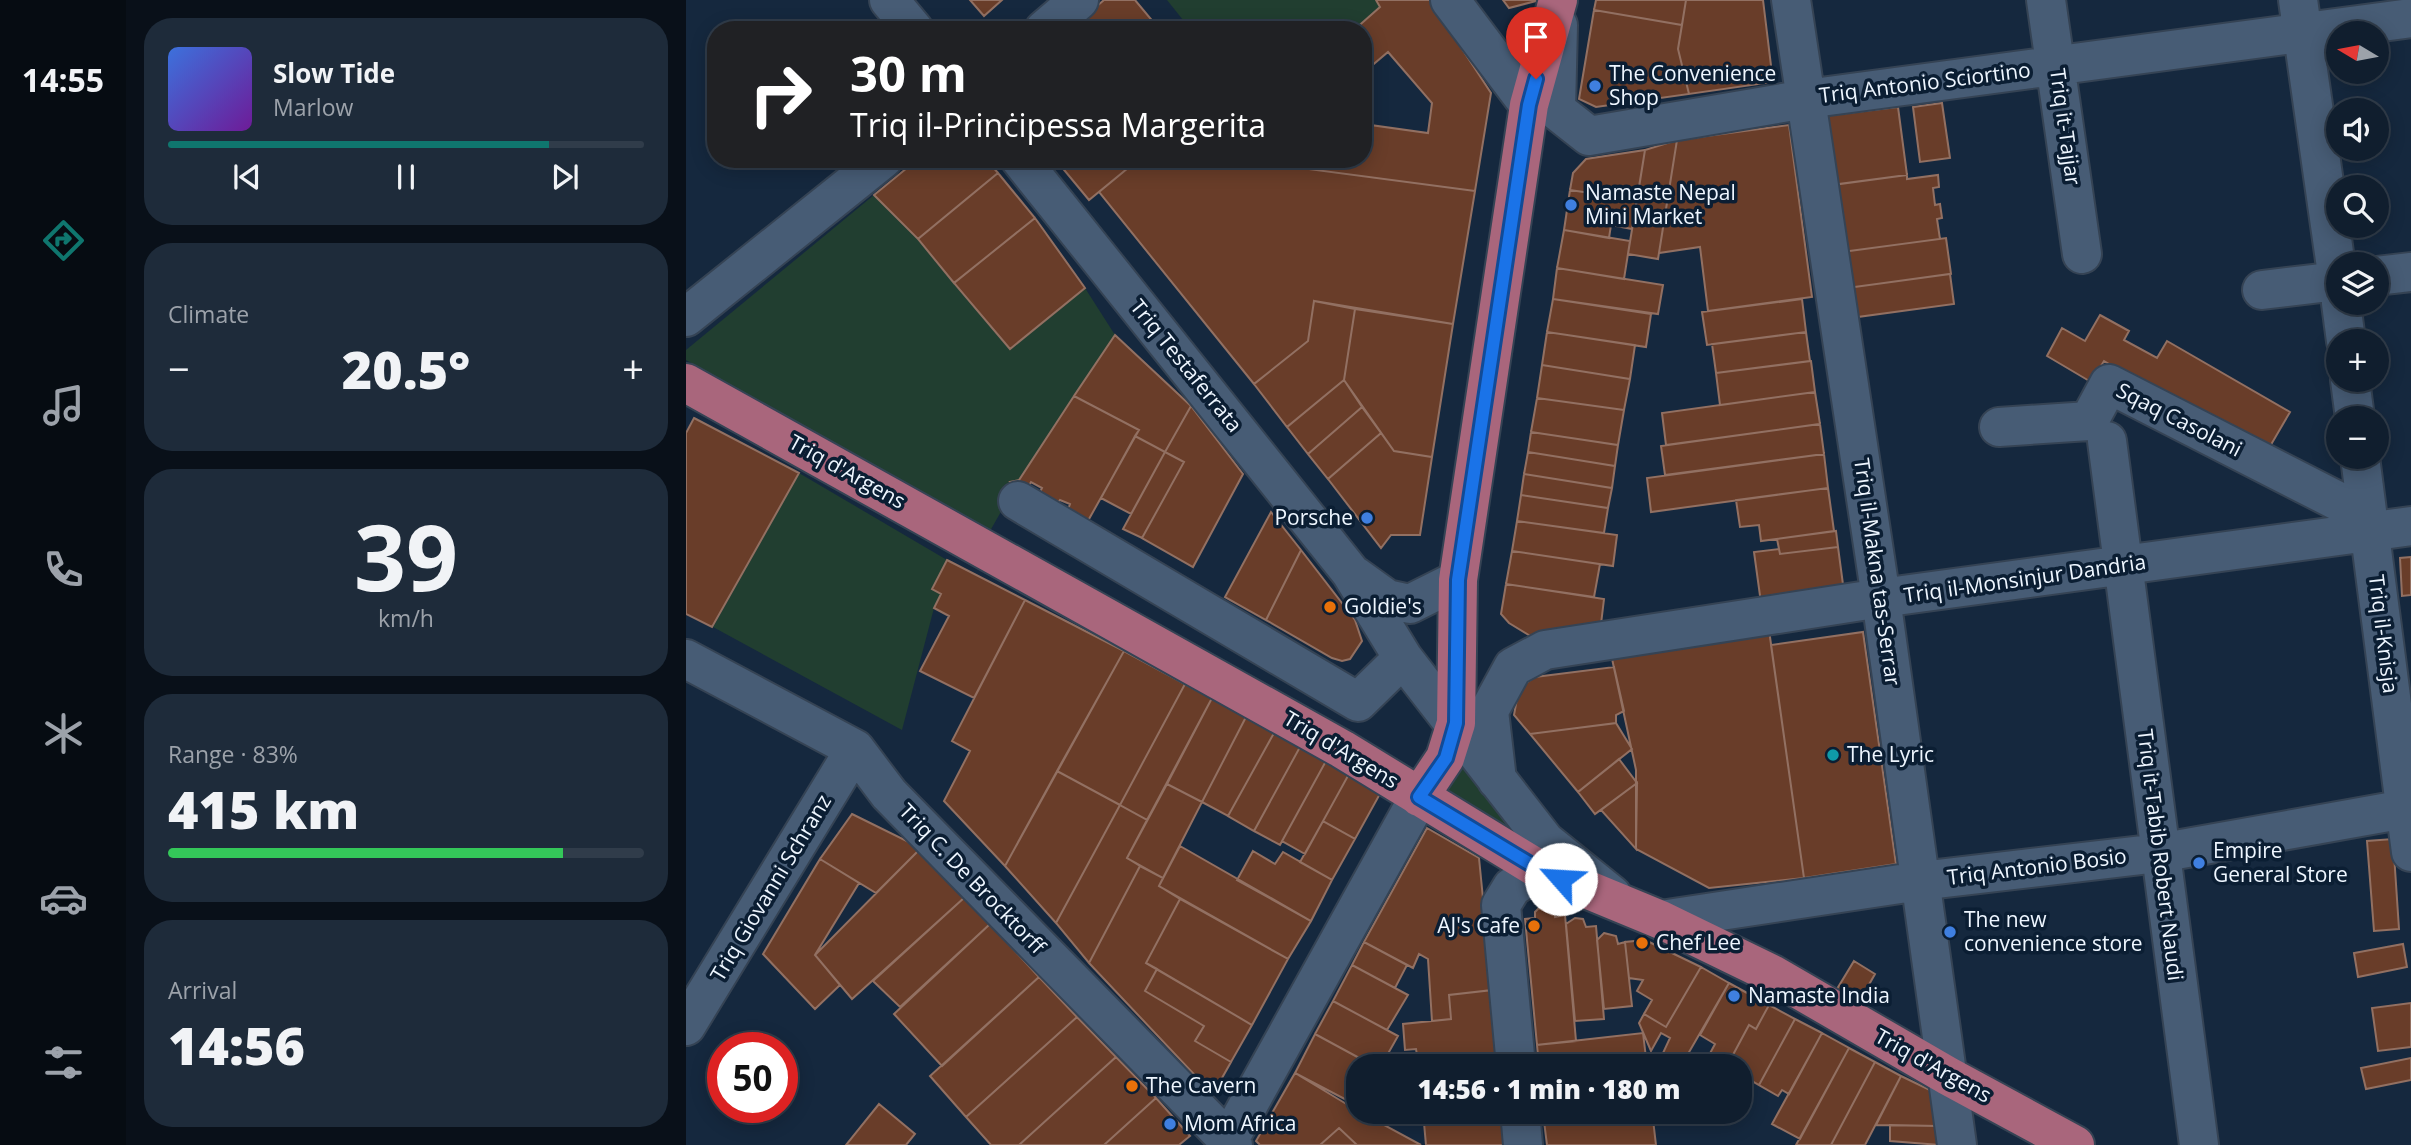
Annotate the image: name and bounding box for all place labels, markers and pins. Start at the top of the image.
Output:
pin [1506,7,1566,79]
place label: The Convenience Shop [1609,59,1776,111]
marker: The Convenience Shop [1587,78,1603,94]
place label: Namaste Nepal Mini Market [1585,178,1736,230]
marker: Namaste Nepal Mini Market [1563,197,1579,213]
place label: Porsche [1274,503,1353,531]
marker: Porsche [1359,510,1375,526]
place label: Goldie's [1344,592,1422,620]
marker: Goldie's [1322,599,1338,615]
place label: The Lyric [1847,740,1934,768]
marker: The Lyric [1825,747,1841,763]
place label: Empire General Store [2213,836,2348,888]
marker: Empire General Store [2191,855,2207,871]
place label: The new convenience store [1964,905,2143,957]
place label: AJ's Cafe [1437,911,1520,939]
marker: AJ's Cafe [1526,918,1542,934]
marker: The new convenience store [1942,924,1958,940]
place label: Chef Lee [1656,928,1741,956]
marker: Chef Lee [1634,935,1650,951]
place label: Namaste India [1748,981,1890,1009]
marker: Namaste India [1726,988,1742,1004]
place label: The Cavern [1146,1071,1256,1099]
marker: The Cavern [1124,1078,1140,1094]
place label: Mom Africa [1184,1109,1296,1137]
marker: Mom Africa [1162,1116,1178,1132]

